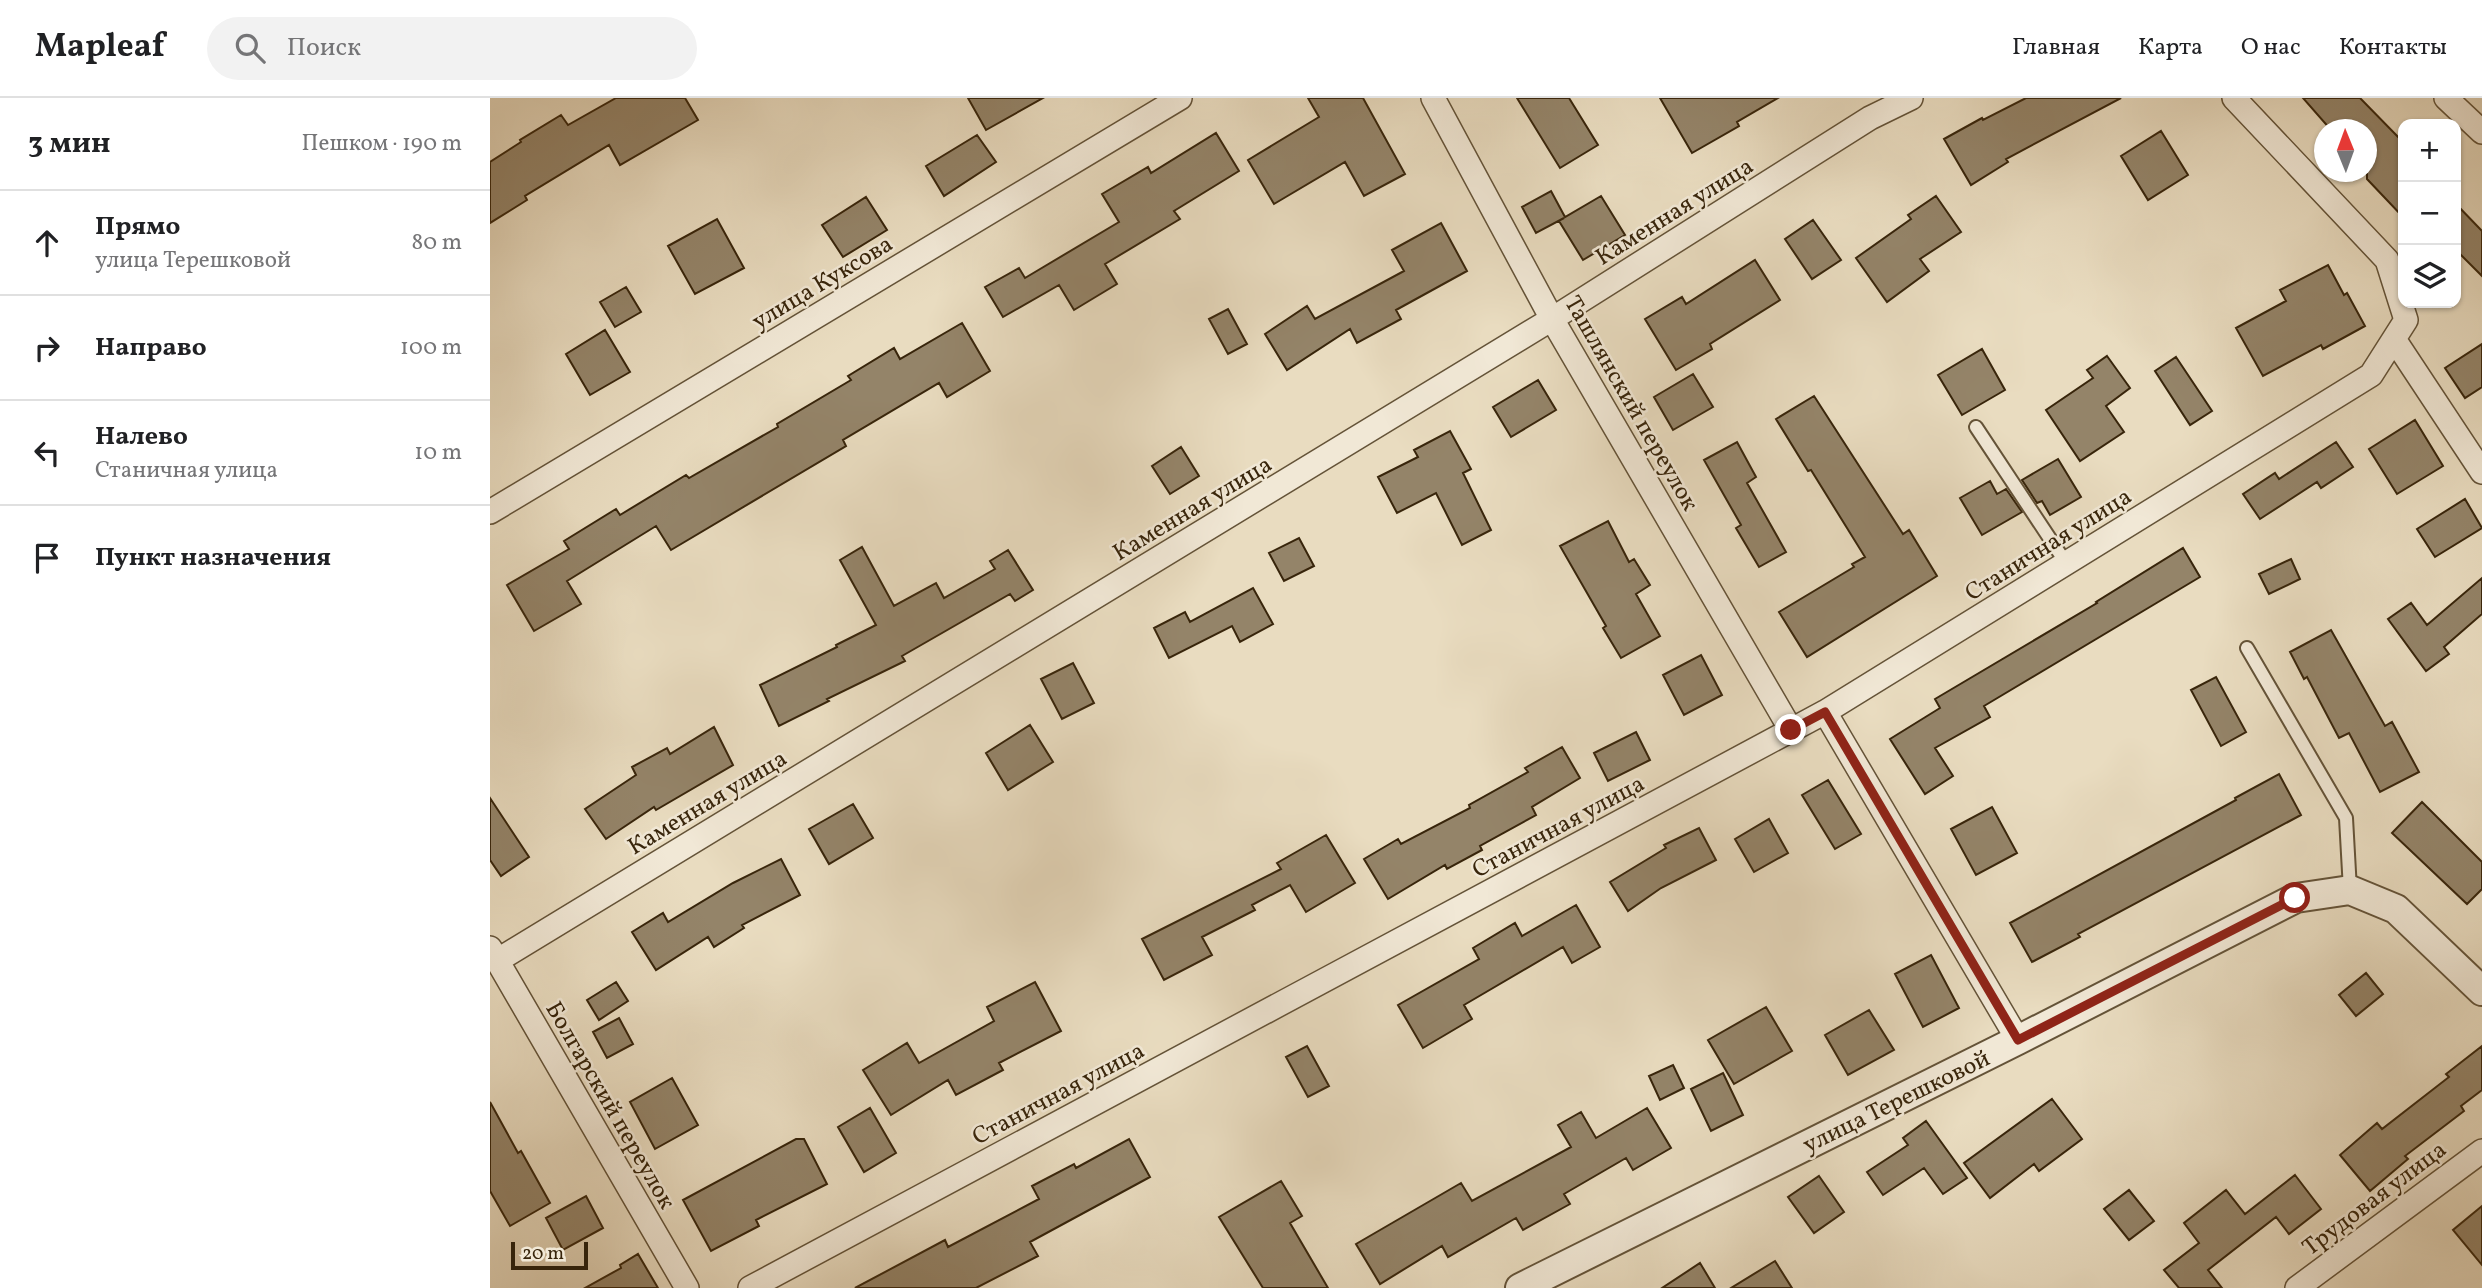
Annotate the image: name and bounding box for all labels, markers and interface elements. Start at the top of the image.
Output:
search box [207,17,697,80]
text: Mapleaf [35,25,165,71]
icon: search [231,29,269,67]
text: Поиск [287,30,361,66]
text: Главная [2012,31,2100,65]
text: Карта [2138,31,2203,65]
text: О нас [2241,31,2301,65]
text: Контакты [2339,31,2447,65]
north arrow [2314,119,2377,182]
map controls [2398,119,2461,308]
button: + [2398,119,2461,182]
text: 3 мин [28,123,111,165]
text: Пешком · 190 m [302,128,462,160]
street label: Каменная улица [1589,150,1761,275]
button: − [2398,182,2461,245]
text: Прямо [95,209,180,245]
icon: ahead [28,224,66,262]
text: 80 m [412,227,462,259]
street label: улица Куксова [746,228,900,339]
text: улица Терешковой [95,245,291,277]
button: layers [2398,245,2461,308]
street label: Ташлянский переулок [1555,290,1706,518]
icon: right [28,329,66,367]
text: Направо [95,330,207,366]
text: 100 m [400,332,462,364]
text: Налево [95,419,188,455]
icon: left [28,434,66,472]
text: 10 m [414,437,462,469]
street label: Каменная улица [1107,449,1279,571]
text: Станичная улица [95,455,278,487]
street label: Станичная улица [1959,481,2139,611]
icon: arrive [28,539,66,577]
text: Пункт назначения [95,540,331,576]
route end [1775,714,1806,745]
street label: Каменная улица [622,743,794,865]
street label: Станичная улица [1467,768,1651,888]
route start [2279,882,2310,913]
street label: Болгарский переулок [536,996,683,1216]
street label: Станичная улица [967,1035,1151,1155]
street label: улица Терешковой [1798,1043,1996,1163]
street label: Трудовая улица [2296,1134,2454,1265]
scale bar [511,1239,588,1271]
text: 20 m [522,1241,564,1267]

